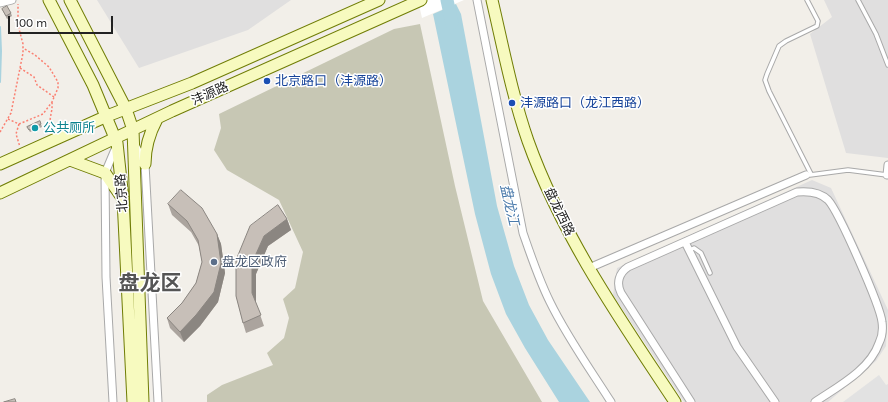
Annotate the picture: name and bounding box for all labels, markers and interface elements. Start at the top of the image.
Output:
scale bar [10,8,115,34]
text: 100 m [15,16,47,30]
place label: 北京路口（沣源路） [275,73,392,89]
marker: 北京路口（沣源路） [262,76,272,86]
street label: 沣源路 [189,79,231,109]
place label: 沣源路口（龙江西路） [520,95,650,111]
marker: 沣源路口（龙江西路） [507,98,517,108]
place label: 公共厕所 [43,120,95,136]
marker: 公共厕所 [30,123,40,133]
street label: 北京路 [113,173,131,213]
water label: 盘龙江 [496,183,522,227]
street label: 盘龙西路 [541,185,577,239]
place label: 盘龙区政府 [222,254,287,270]
marker: 盘龙区政府 [209,257,219,267]
district label: 盘龙区 [119,271,181,297]

